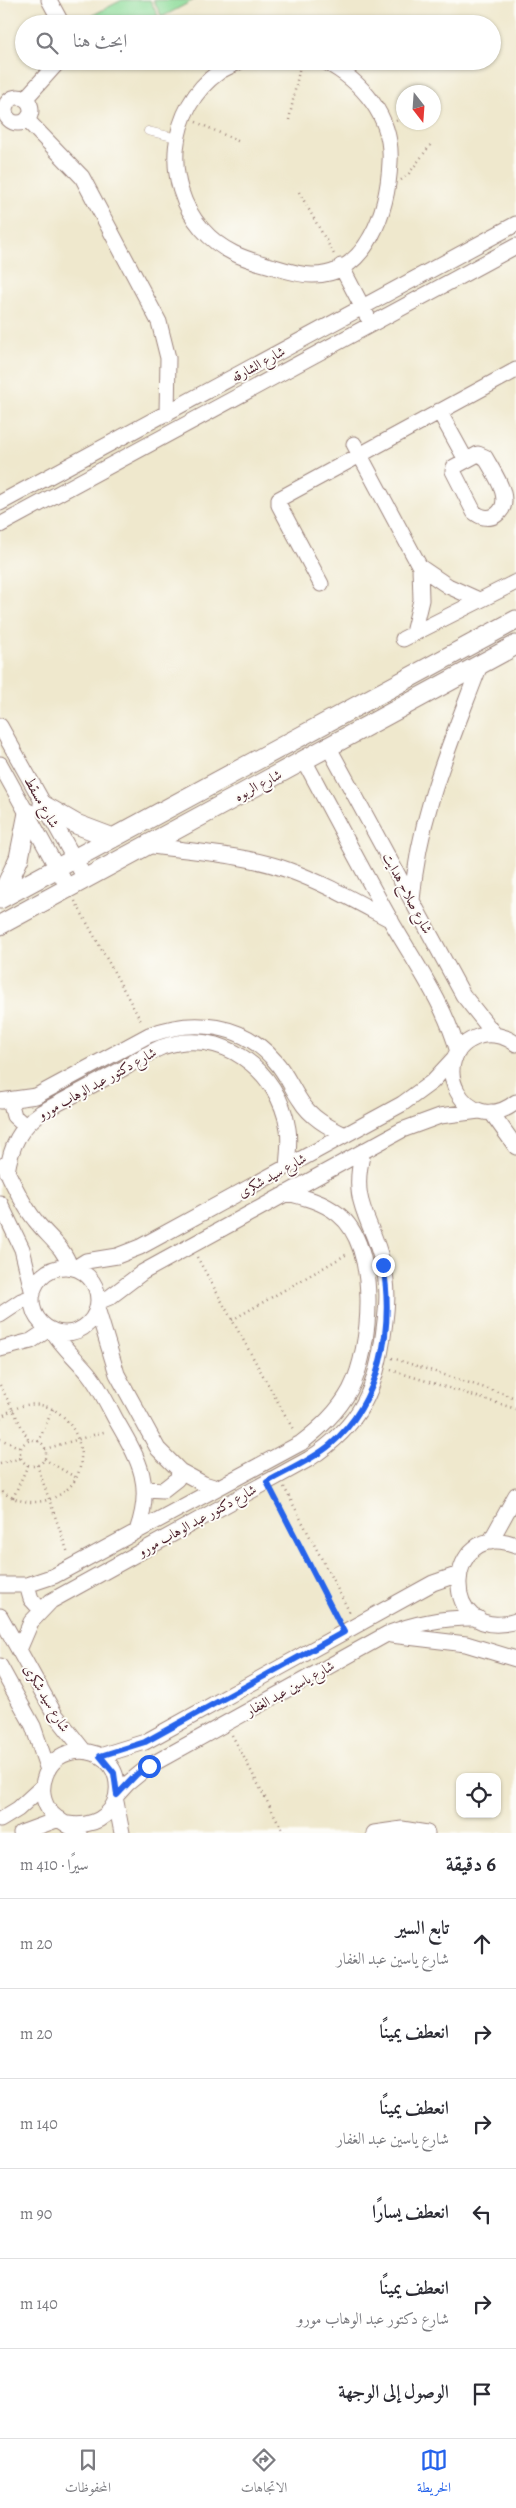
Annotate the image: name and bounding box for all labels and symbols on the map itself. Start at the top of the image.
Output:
north arrow [396,85,441,130]
street label: شارع الشارقه [228,342,290,389]
street label: شارع الربوه [231,765,286,808]
street label: شارع مسقط [18,773,64,832]
street label: شارع صلاح هدايت [376,849,437,939]
street label: شارع دكتور عبد الوهاب مورو [33,1043,161,1127]
street label: شارع سيد شكرى [235,1149,311,1204]
route end [372,1254,395,1277]
street label: شارع دكتور عبد الوهاب مورو [133,1480,261,1564]
street label: شارع ياسين عبد الغفار [241,1656,339,1723]
street label: شارع سيد شكرى [17,1661,74,1737]
route start [138,1755,161,1778]

